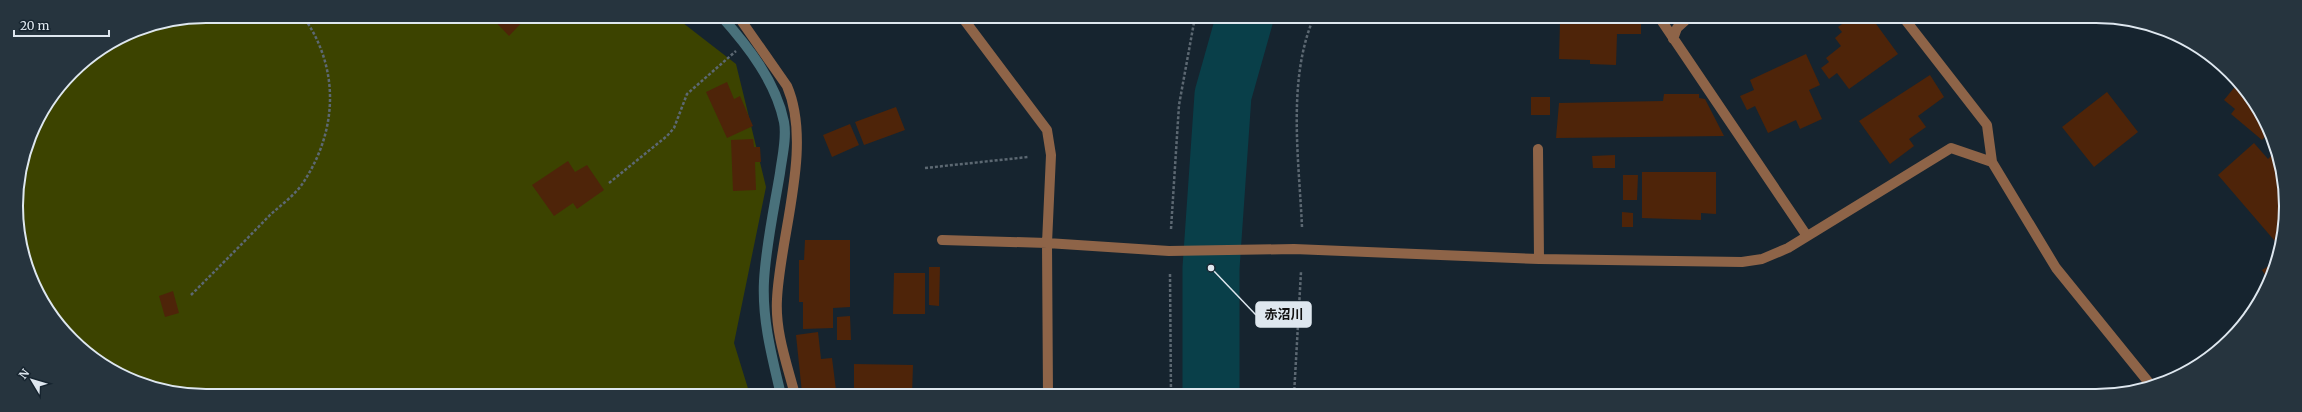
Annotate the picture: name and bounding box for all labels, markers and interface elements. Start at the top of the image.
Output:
scale bar [14,12,109,38]
text: 20 m [20,18,49,33]
callout: 赤沼川 [1256,302,1311,327]
text: 赤沼川 [1264,306,1304,323]
north arrow [12,360,52,400]
text: N [16,366,32,382]

